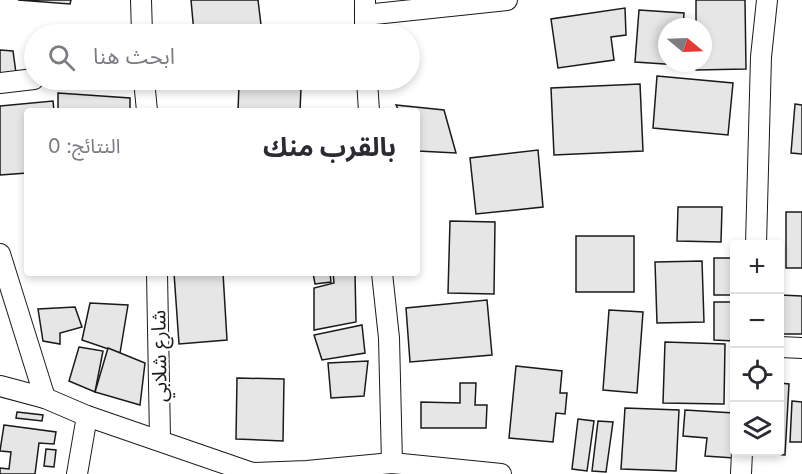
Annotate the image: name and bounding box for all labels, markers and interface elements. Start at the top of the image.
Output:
north arrow [658,18,712,72]
search box [24,24,420,90]
icon: search [45,41,78,74]
text: ابحث هنا [93,43,175,69]
text: بالقرب منك [263,131,396,162]
text: النتائج: 0 [48,134,120,158]
map controls [730,240,784,456]
button: + [730,240,784,294]
button: − [730,294,784,348]
street label: شارع شلابي [146,310,175,402]
button: locate [730,348,784,402]
button: layers [730,402,784,456]

